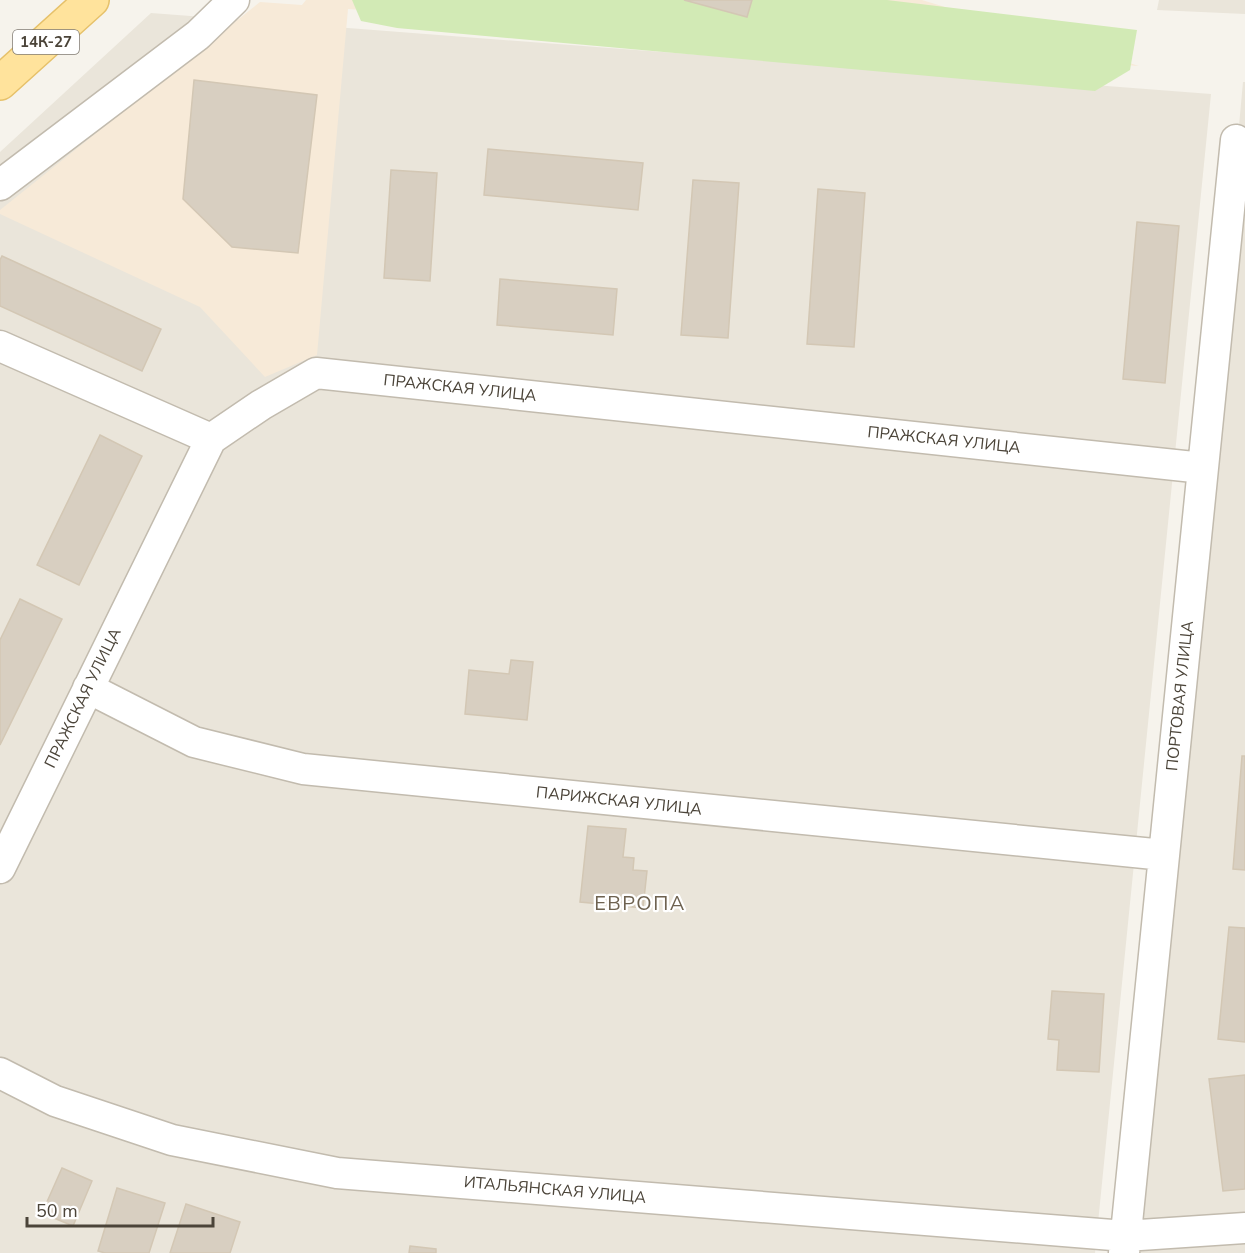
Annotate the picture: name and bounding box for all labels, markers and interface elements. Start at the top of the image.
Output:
road number: 14К-27 [13,30,79,54]
street label: ПРАЖСКАЯ УЛИЦА [382,369,538,407]
street label: ПРАЖСКАЯ УЛИЦА [866,421,1022,459]
street label: ПОРТОВАЯ УЛИЦА [1161,619,1199,772]
street label: ПРАЖСКАЯ УЛИЦА [39,624,127,772]
street label: ПАРИЖСКАЯ УЛИЦА [535,781,703,821]
district label: ЕВРОПА [594,890,686,917]
street label: ИТАЛЬЯНСКАЯ УЛИЦА [463,1171,647,1209]
scale bar [27,1190,213,1228]
text: 50 m [36,1199,78,1223]

